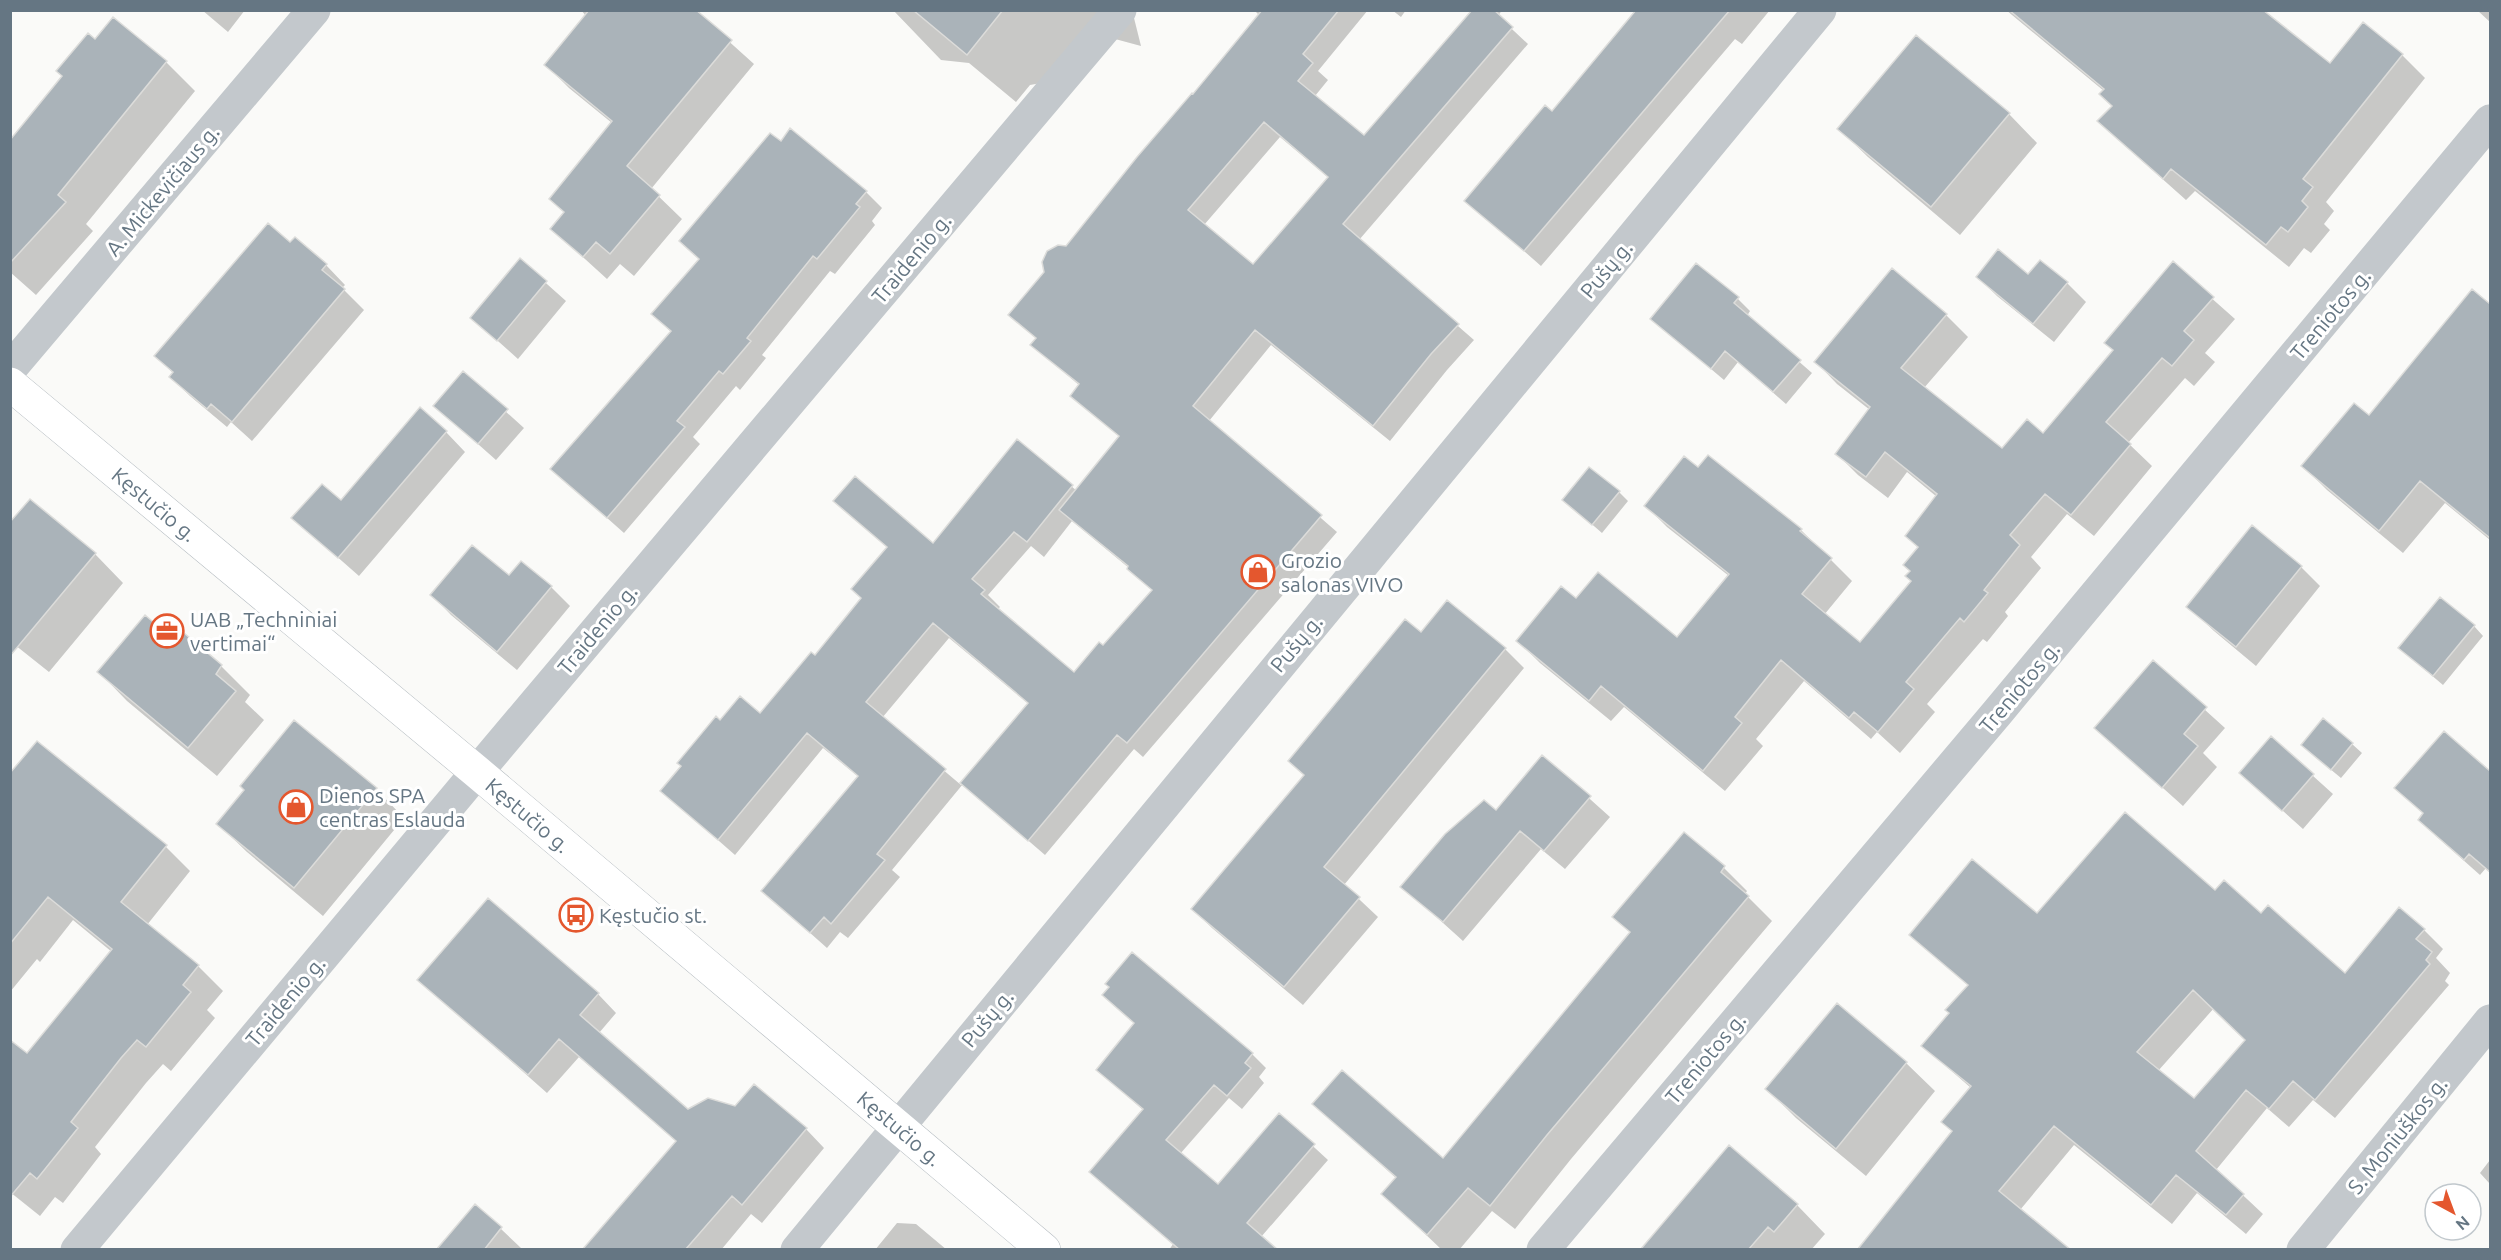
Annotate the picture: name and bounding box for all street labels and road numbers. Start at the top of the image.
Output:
street label: A. Mickevičiaus g. [100,120,224,260]
street label: Traidenio g. [866,208,956,308]
street label: Pušų g. [1575,235,1637,303]
street label: Treniotos g. [2285,264,2375,364]
street label: Kęstučio g. [107,462,202,546]
street label: Traidenio g. [552,579,642,679]
street label: Pušų g. [1265,609,1327,677]
street label: Treniotos g. [1974,637,2064,737]
street label: Kęstučio g. [481,773,575,857]
street label: Traidenio g. [240,951,330,1051]
street label: Pušų g. [956,984,1018,1052]
street label: Treniotos g. [1660,1008,1750,1108]
street label: S. Moniuškos g. [2342,1072,2452,1198]
street label: Kęstučio g. [853,1086,947,1171]

